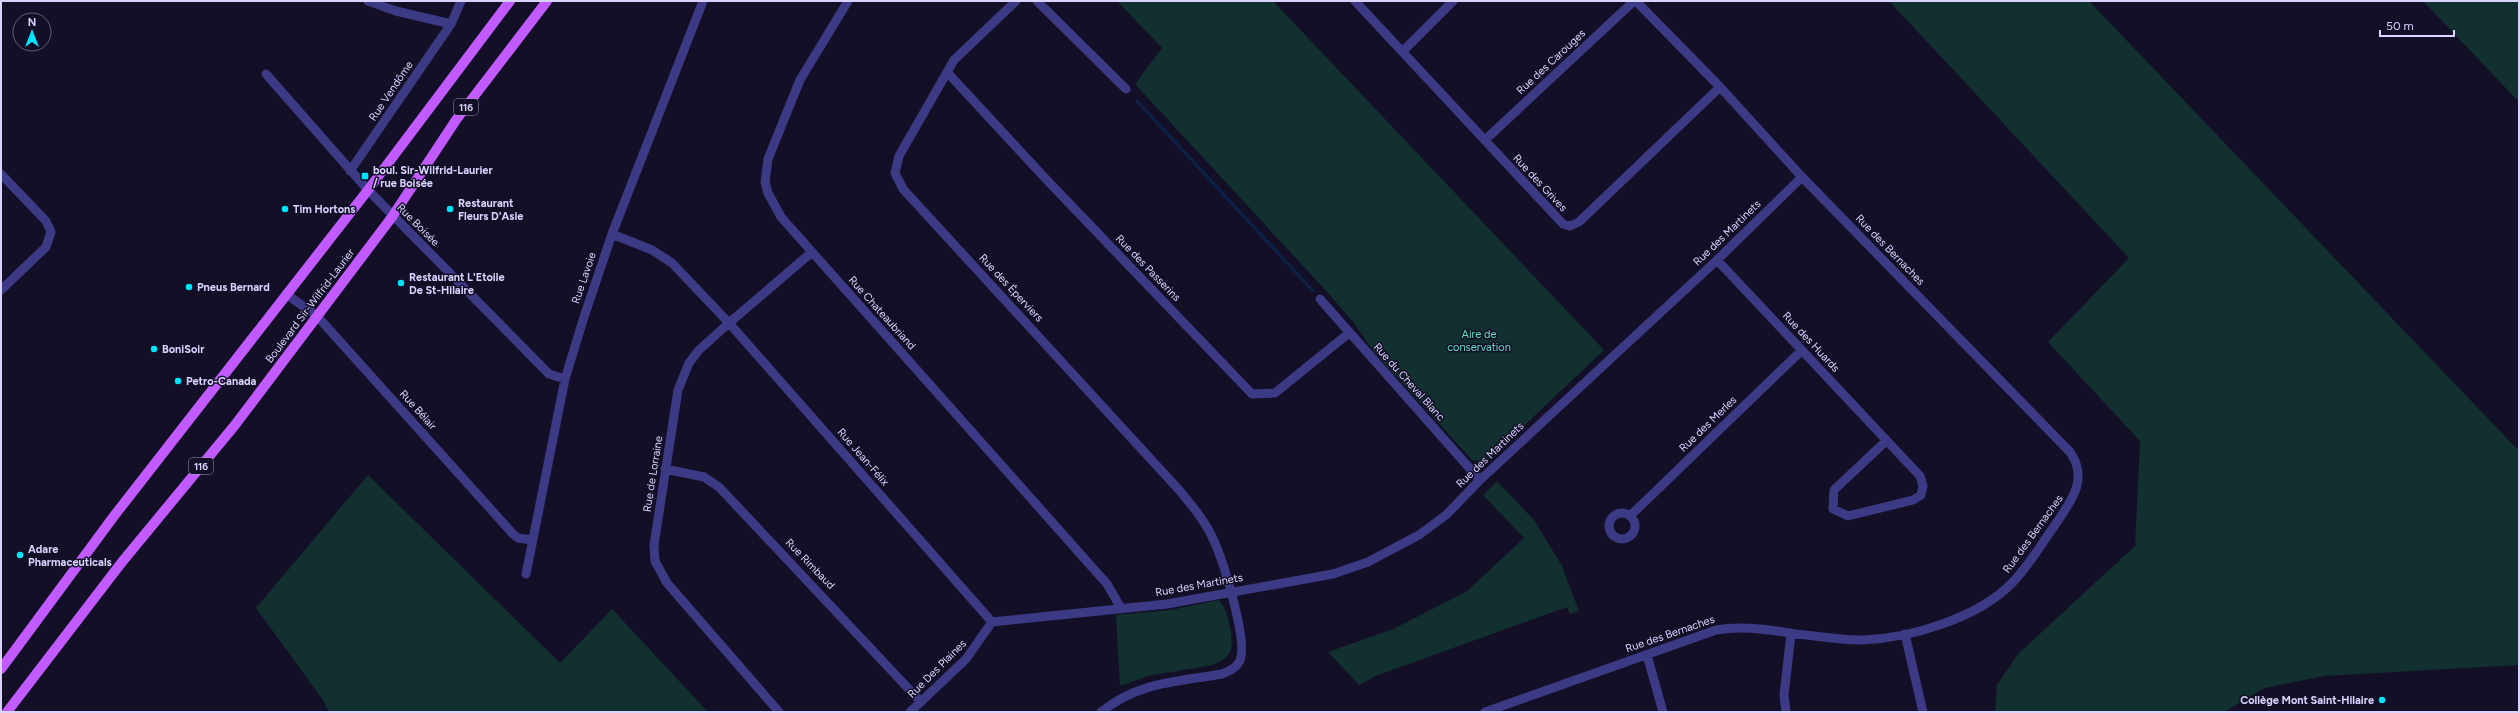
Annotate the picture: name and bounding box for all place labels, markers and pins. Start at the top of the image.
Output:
place label: boul. Sir-Wilfrid-Laurier / rue Boisée [373,164,493,190]
marker: boul. Sir-Wilfrid-Laurier / rue Boisée [360,171,370,181]
place label: Restaurant Fleurs D'Asie [458,197,523,223]
place label: Tim Hortons [293,203,355,216]
marker: Tim Hortons [280,204,290,214]
marker: Restaurant Fleurs D'Asie [445,204,455,214]
place label: Restaurant L'Etoile De St-Hilaire [409,271,505,297]
marker: Restaurant L'Etoile De St-Hilaire [396,278,406,288]
place label: Pneus Bernard [197,281,270,294]
marker: Pneus Bernard [184,282,194,292]
place label: BoniSoir [162,343,205,356]
marker: BoniSoir [149,344,159,354]
place label: Petro-Canada [186,375,257,388]
marker: Petro-Canada [173,376,183,386]
place label: Adare Pharmaceuticals [28,543,112,569]
marker: Adare Pharmaceuticals [15,550,25,560]
place label: Collège Mont Saint-Hilaire [2240,694,2374,707]
marker: Collège Mont Saint-Hilaire [2377,695,2387,705]

